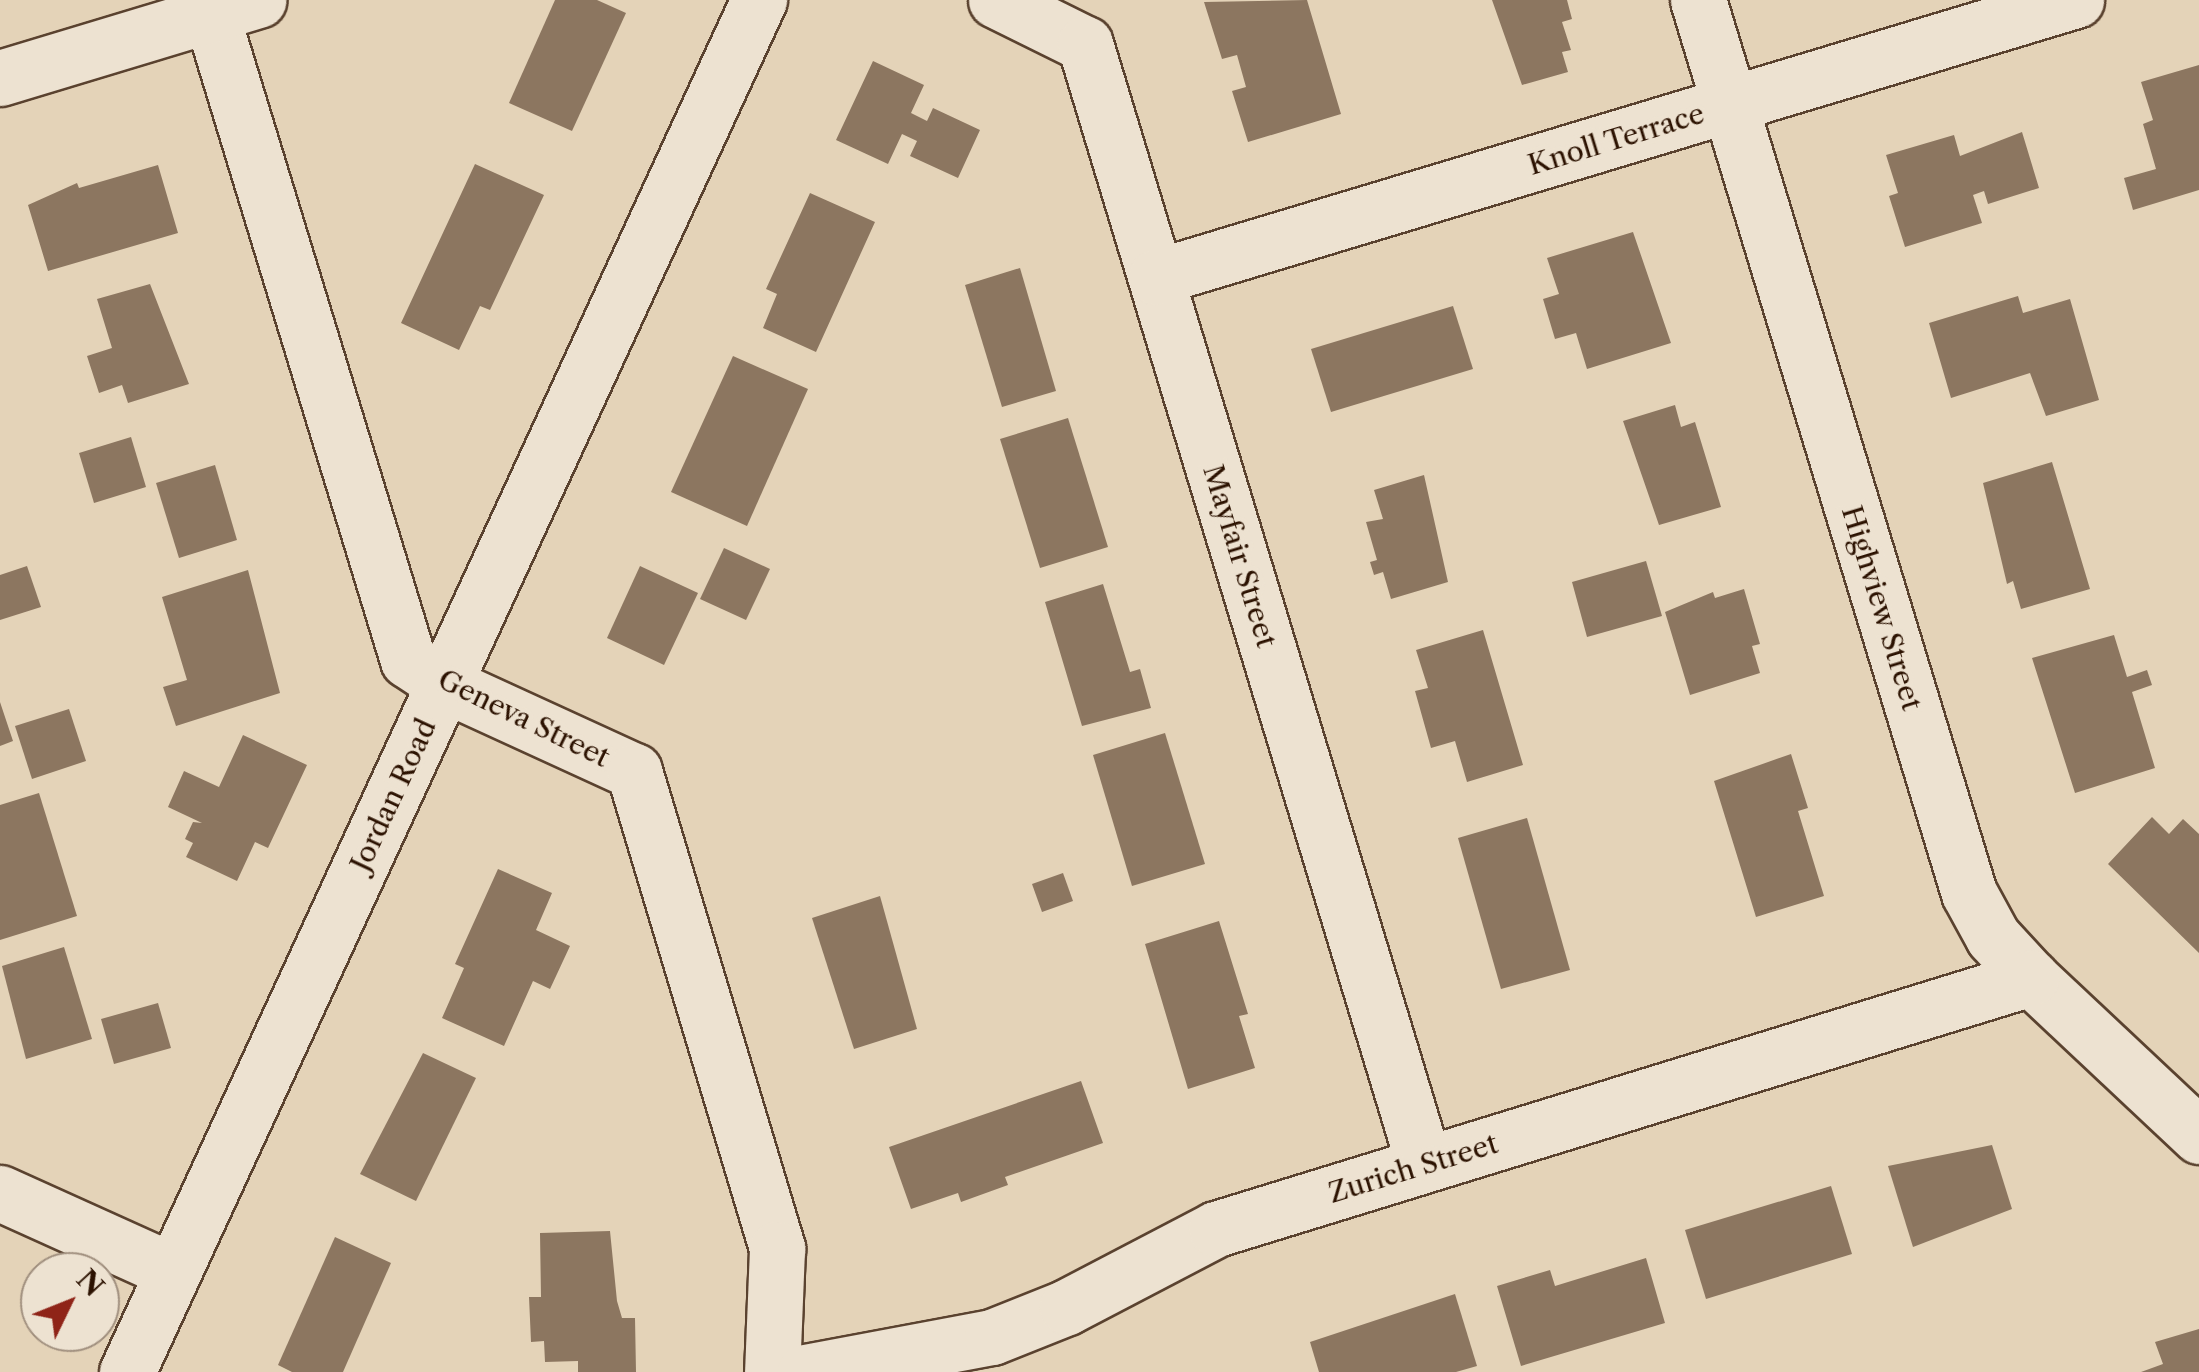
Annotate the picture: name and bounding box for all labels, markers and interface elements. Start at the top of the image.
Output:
street label: Knoll Terrace [1524,96,1708,182]
street label: Mayfair Street [1196,460,1284,652]
street label: Highview Street [1835,501,1929,715]
street label: Geneva Street [433,662,615,774]
street label: Jordan Road [343,713,443,877]
street label: Zurich Street [1324,1126,1502,1210]
north arrow [20,1252,120,1352]
text: N [70,1262,111,1303]

